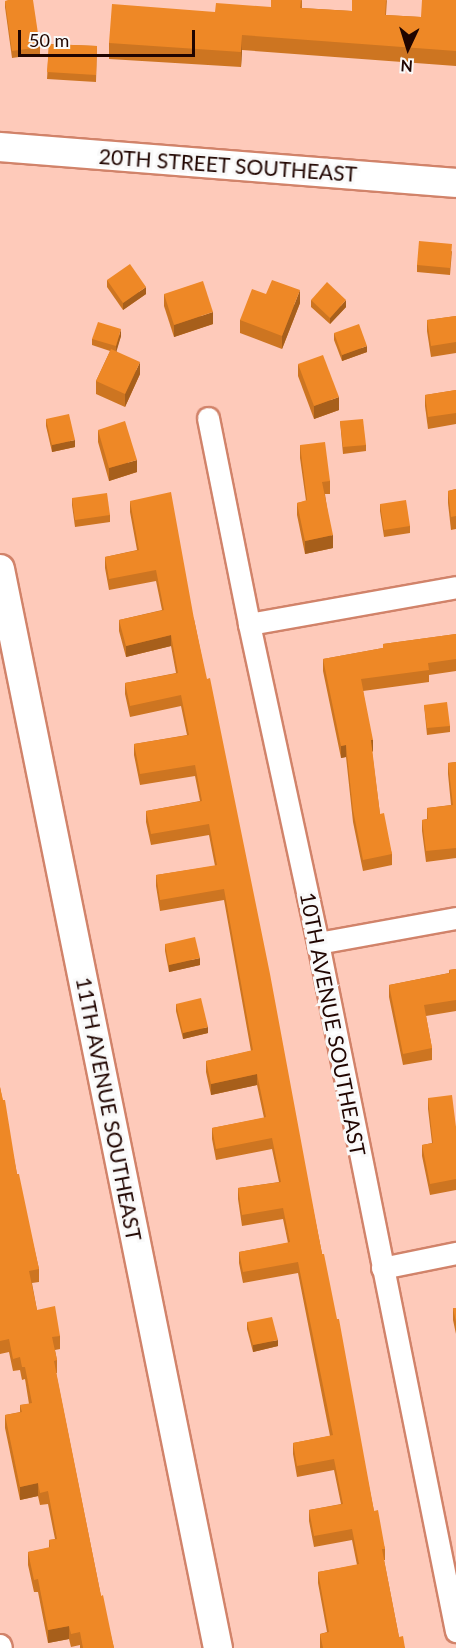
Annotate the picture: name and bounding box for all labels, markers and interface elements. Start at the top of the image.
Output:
scale bar [21,18,198,56]
north arrow [378,18,438,78]
text: 50 m [29,29,69,51]
text: N [400,57,414,76]
street label: 20TH STREET SOUTHEAST [98,143,358,187]
street label: 10TH AVENUE SOUTHEAST [295,890,371,1158]
street label: 11TH AVENUE SOUTHEAST [71,975,147,1243]

